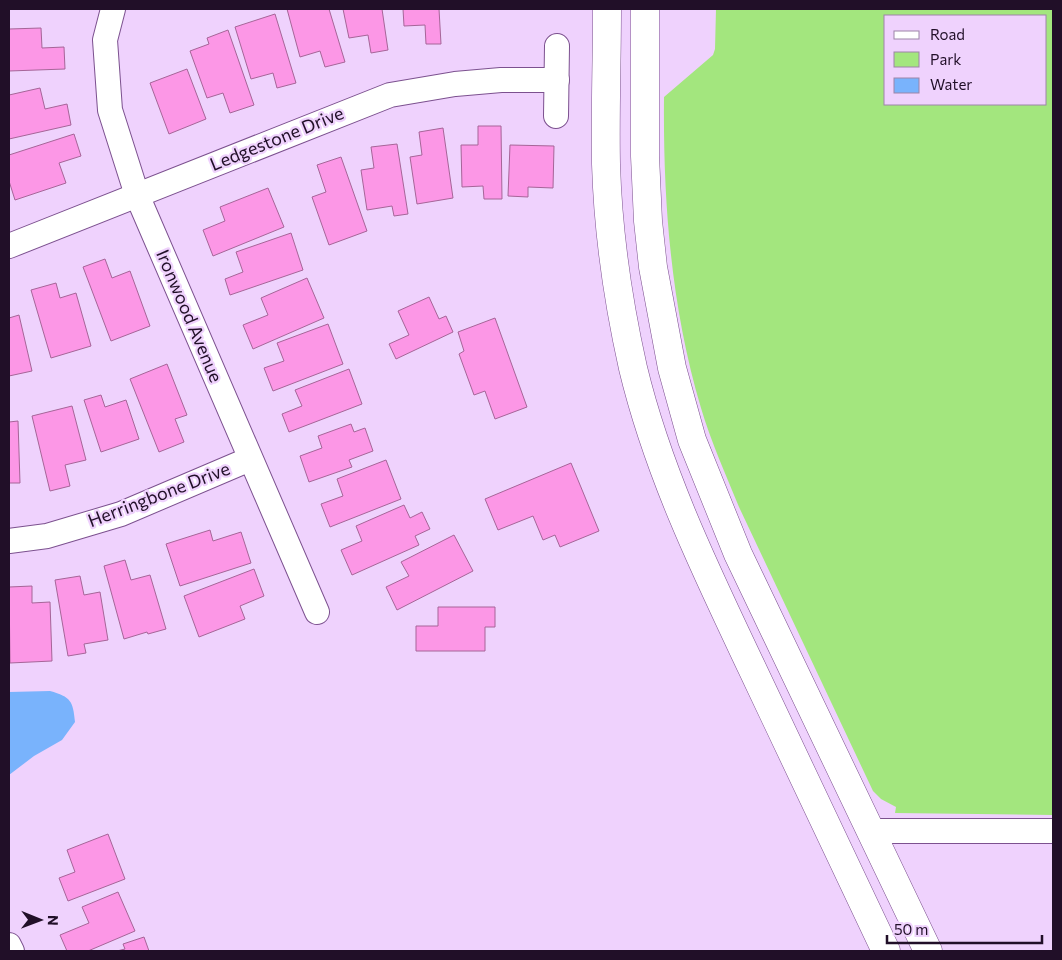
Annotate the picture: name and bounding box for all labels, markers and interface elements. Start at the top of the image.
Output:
legend [884,15,1047,105]
text: Road [930,25,965,43]
text: Park [930,50,961,68]
text: Water [930,75,972,93]
street label: Ledgestone Drive [207,101,347,175]
street label: Ironwood Avenue [152,246,228,385]
street label: Herringbone Drive [85,457,233,531]
north arrow [15,895,65,945]
scale bar [887,912,1042,944]
text: N [45,915,62,926]
text: 50 m [894,920,928,938]

